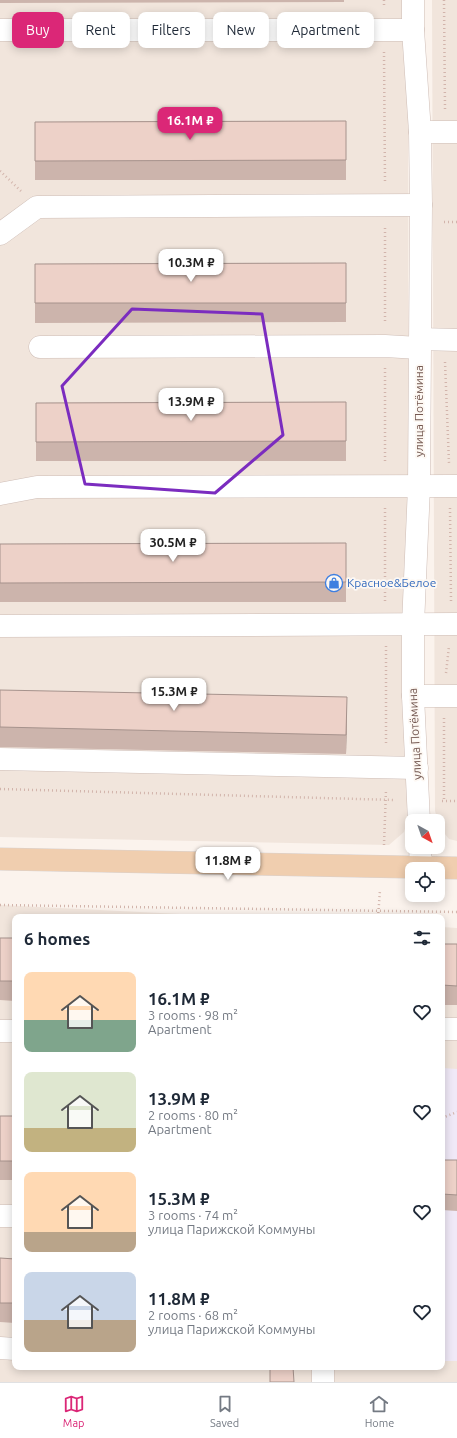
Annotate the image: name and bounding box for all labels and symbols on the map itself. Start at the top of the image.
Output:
pin: 16.1M ₽ [153,107,227,141]
pin: 10.3M ₽ [154,249,228,283]
street label: улица Потёмина [412,365,425,457]
pin: 13.9M ₽ [154,388,228,422]
pin: 30.5M ₽ [136,529,210,563]
shop icon: Красное&Белое [324,573,344,593]
place label: Красное&Белое [347,576,436,589]
pin: 15.3M ₽ [137,678,211,712]
street label: улица Потёмина [406,688,423,780]
north arrow [405,814,445,854]
pin: 11.8M ₽ [191,847,265,881]

